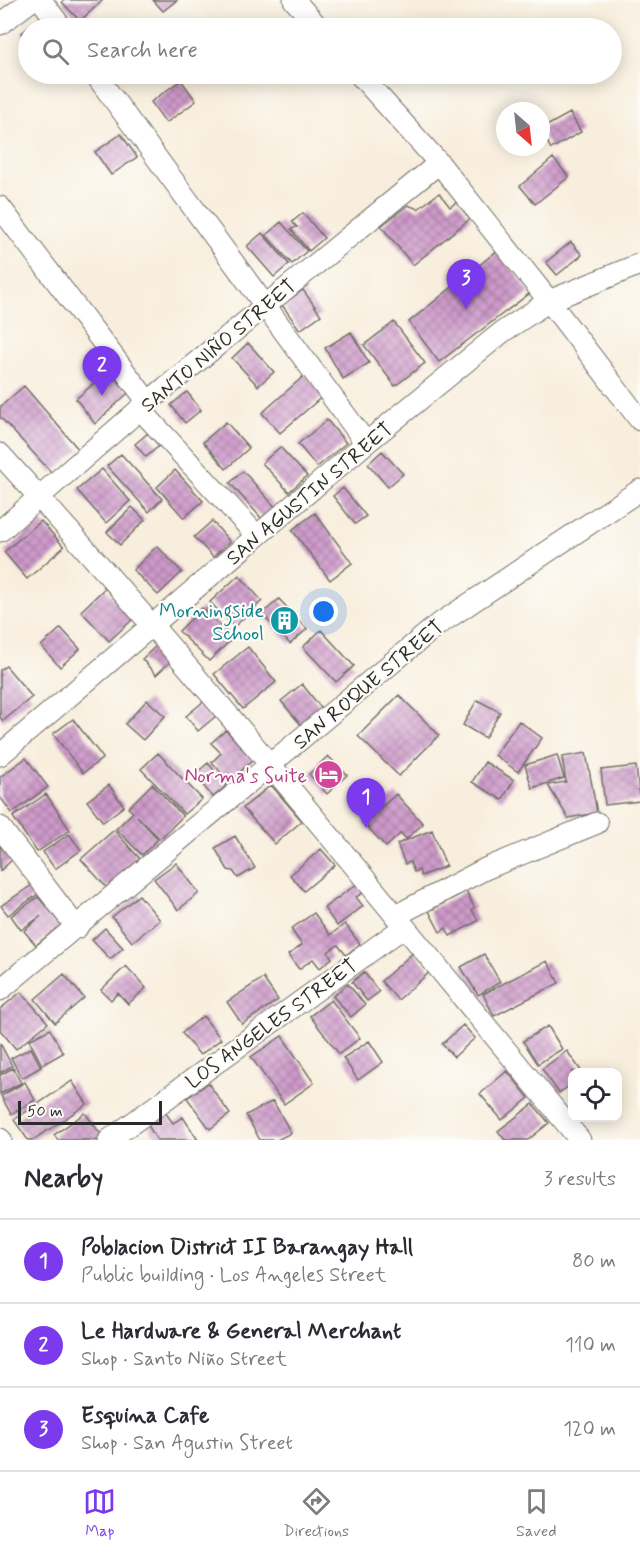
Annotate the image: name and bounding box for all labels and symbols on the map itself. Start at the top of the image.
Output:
north arrow [496,102,550,156]
pin: 3 [446,260,486,309]
street label: SANTO NIÑO STREET [136,273,302,419]
pin: 2 [82,346,122,396]
street label: SAN AGUSTIN STREET [221,416,399,572]
your location [309,597,338,626]
place label: Morningside School [159,598,264,648]
building icon: Morningside School [269,605,301,637]
street label: SAN ROQUE STREET [288,614,450,756]
hotel icon: Norma's Suite [312,759,344,791]
place label: Norma's Suite [185,763,307,790]
pin: 1 [346,778,386,828]
street label: LOS ANGELES STREET [181,953,363,1096]
scale bar [18,1098,162,1126]

